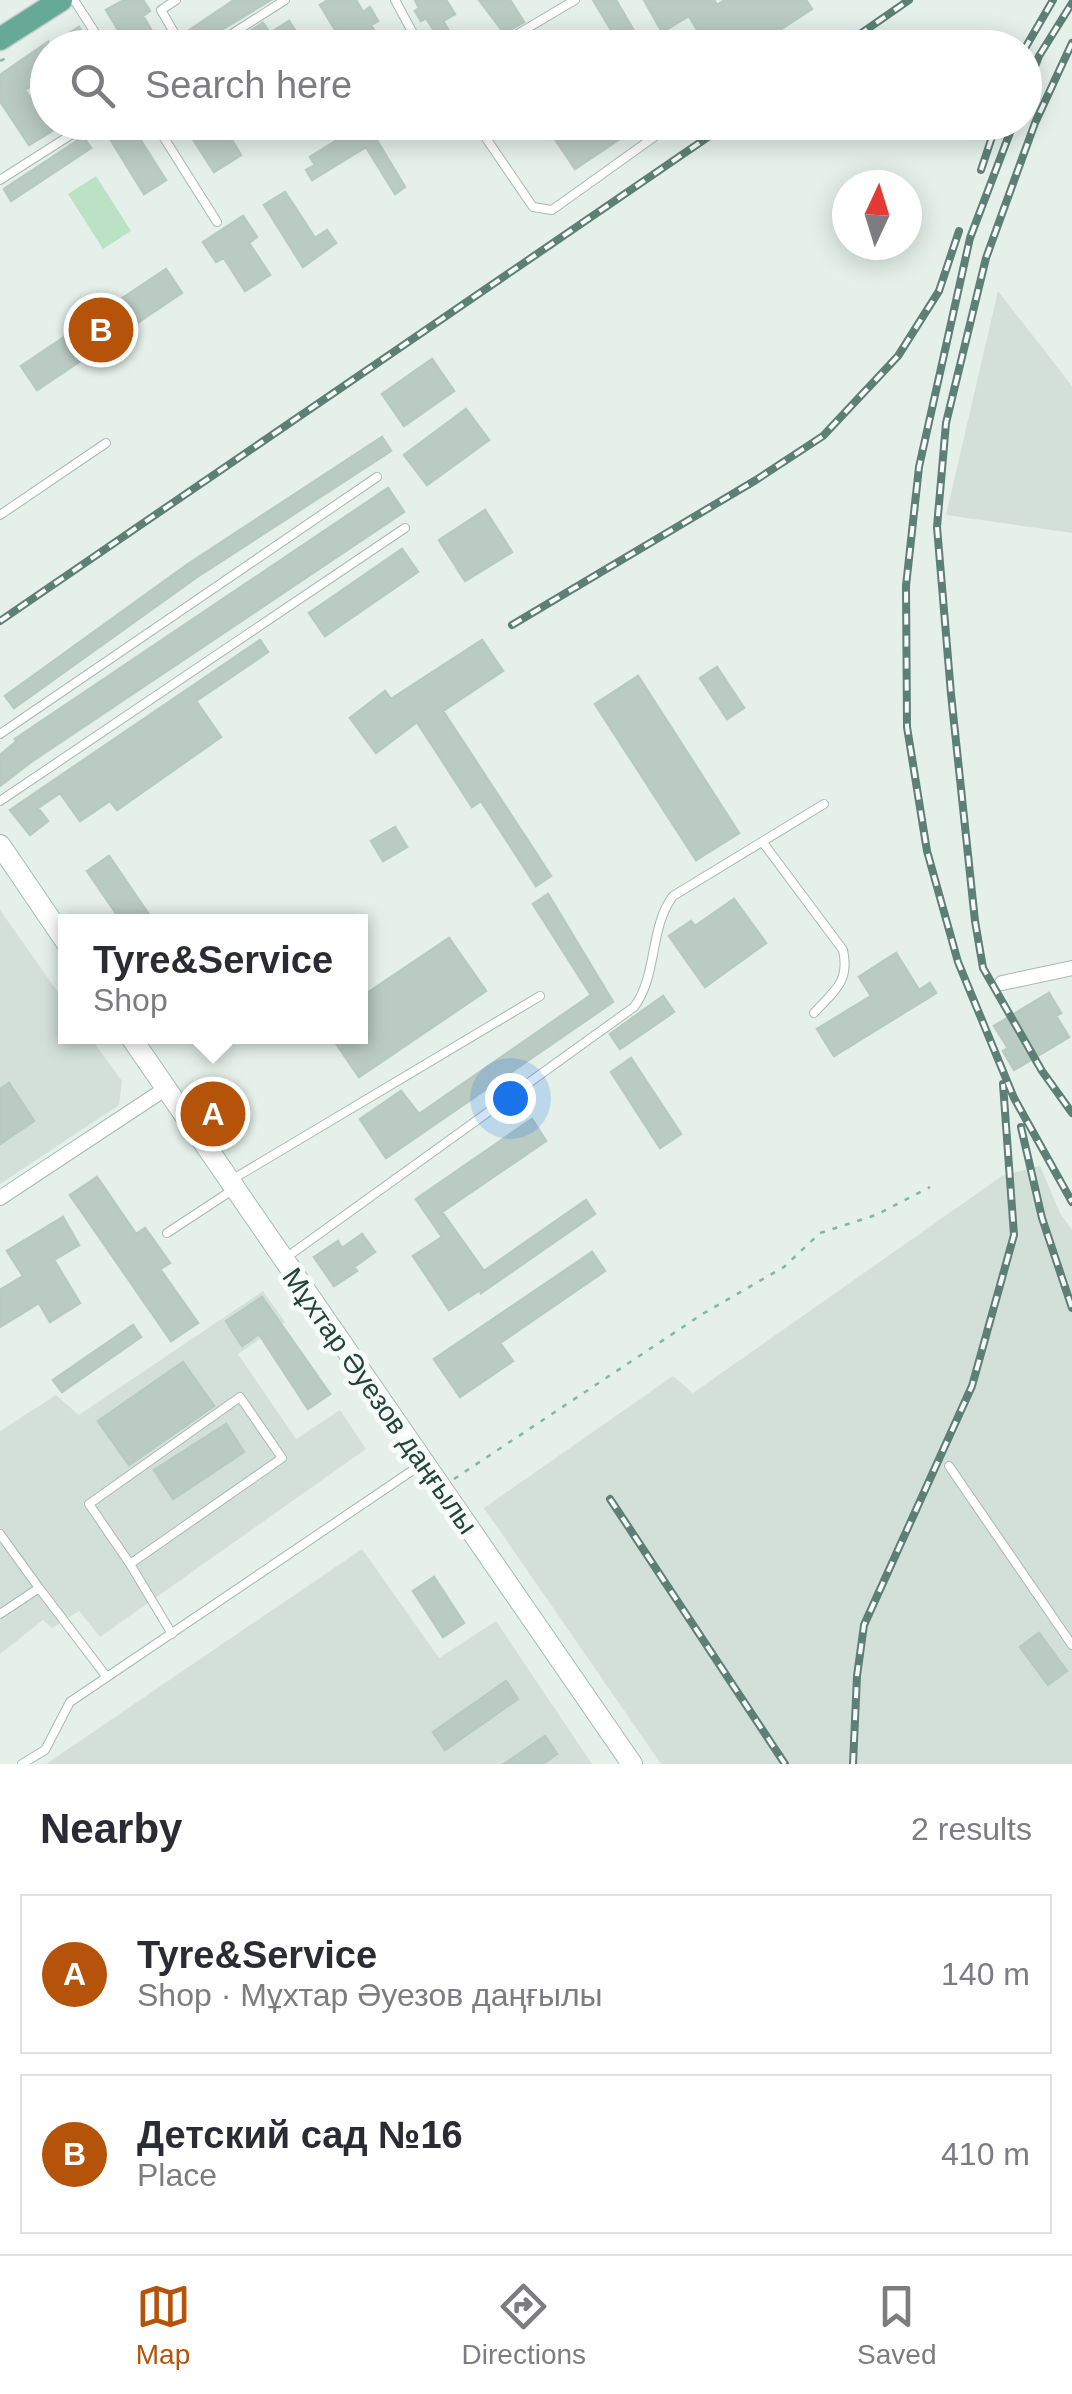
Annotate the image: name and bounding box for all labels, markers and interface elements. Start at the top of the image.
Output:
search box [30,30,1042,140]
icon: search [65,58,120,113]
text: Search here [145,64,352,106]
north arrow [832,170,922,260]
pin: B [68,292,134,368]
popup [58,914,368,1044]
text: Tyre&Service [93,939,333,981]
text: Shop [93,982,168,1018]
your location [485,1073,536,1124]
pin: A [180,1076,246,1152]
street label: Мұхтар Әуезов даңғылы [276,1262,484,1540]
text: Nearby [40,1805,182,1852]
text: 2 results [911,1811,1032,1847]
text: Tyre&Service [137,1934,377,1976]
text: A [63,1956,86,1992]
text: 140 m [941,1956,1030,1992]
text: Shop · Мұхтар Әуезов даңғылы [137,1977,603,2013]
text: Детский сад №16 [137,2114,463,2156]
text: B [63,2136,86,2172]
text: 410 m [941,2136,1030,2172]
text: Place [137,2157,217,2193]
tab: Map [136,2279,191,2371]
tab: Directions [462,2279,586,2371]
tab: Saved [857,2279,936,2371]

